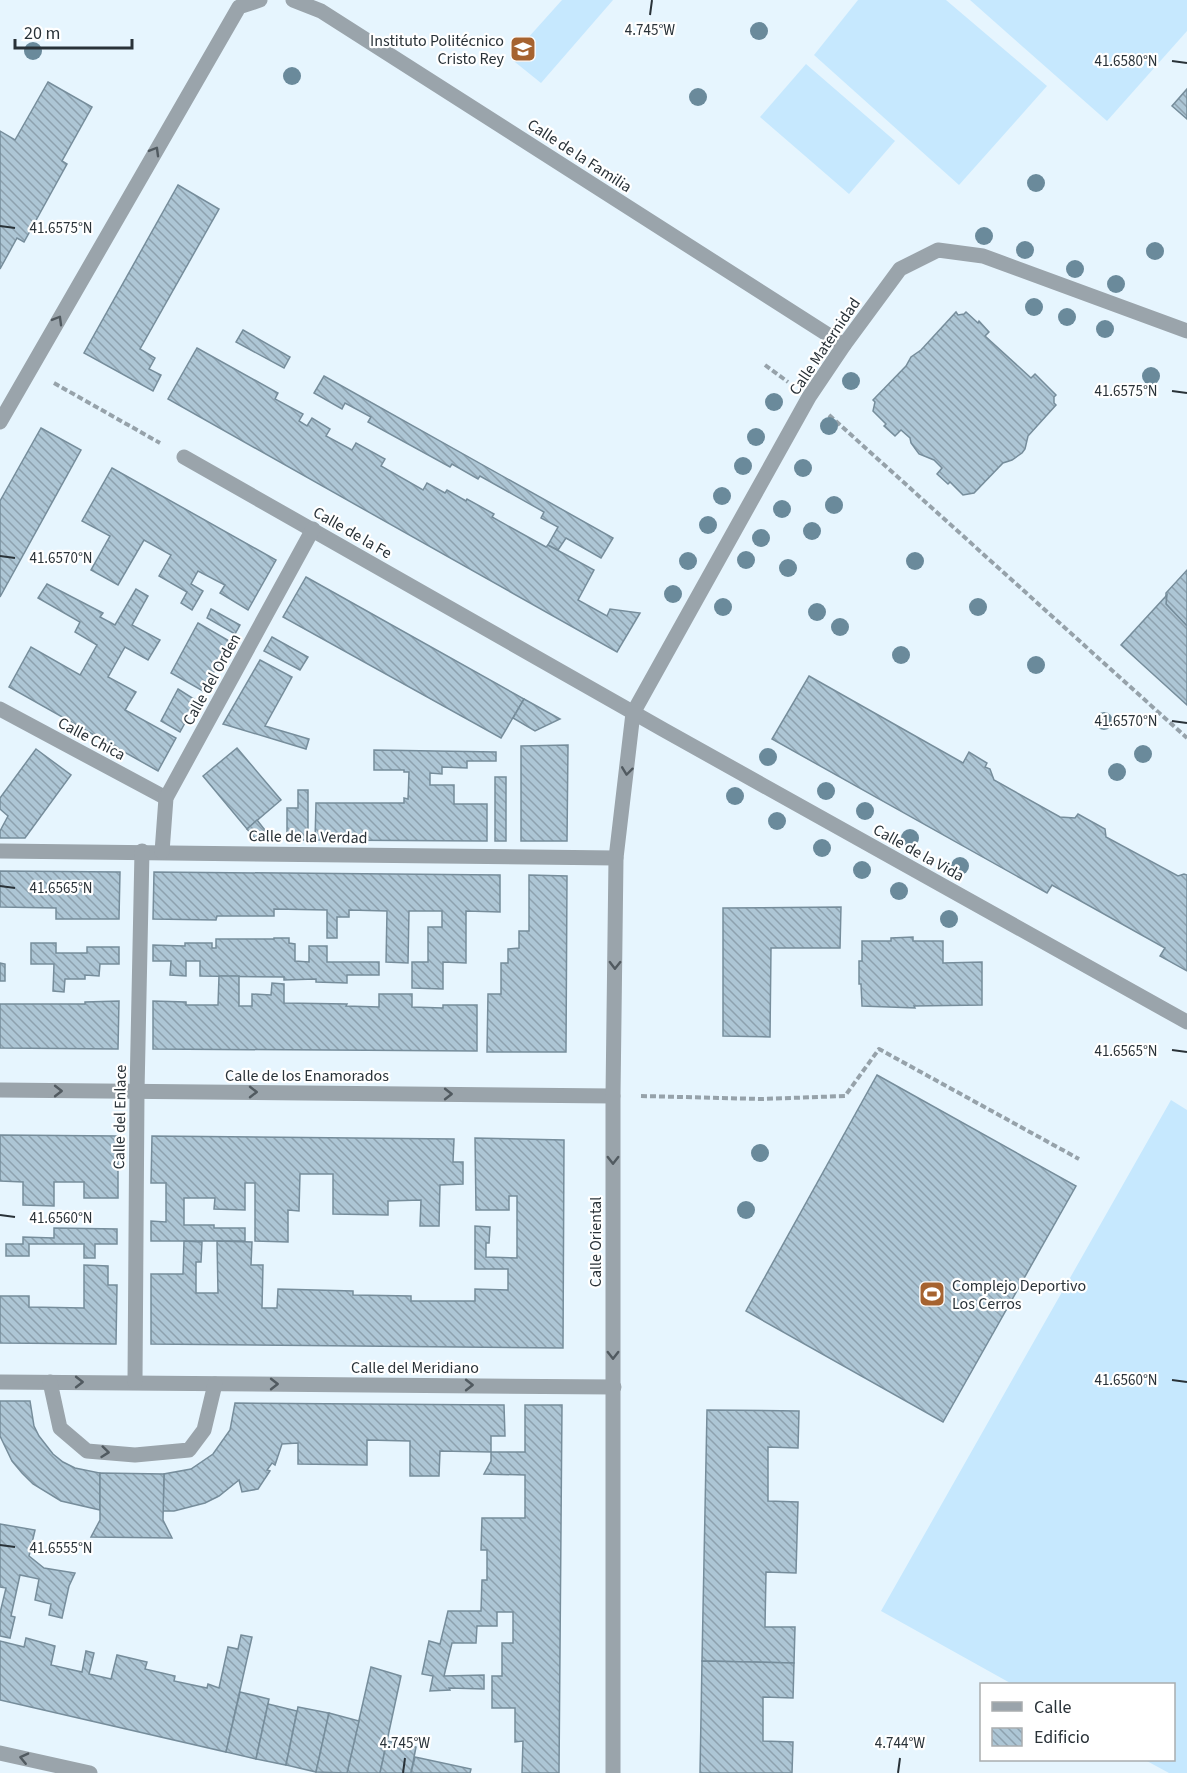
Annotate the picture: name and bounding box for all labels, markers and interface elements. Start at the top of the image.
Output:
scale bar [15,12,132,50]
text: 4.745°W [625,20,675,41]
text: 20 m [24,21,60,46]
place label: Instituto Politécnico Cristo Rey [370,30,505,70]
school or university icon: Instituto Politécnico Cristo Rey [508,34,538,64]
text: 41.6580°N [1094,51,1158,72]
street label: Calle de la Familia [523,114,636,198]
one-way arrow [148,147,159,157]
text: 41.6575°N [29,218,93,239]
street label: Calle Maternidad [784,293,866,400]
one-way arrow [50,316,62,326]
text: 41.6575°N [1094,381,1158,402]
street label: Calle de la Fe [309,501,396,564]
text: 41.6570°N [29,548,93,569]
street label: Calle del Orden [177,629,246,730]
text: 41.6570°N [1094,711,1158,732]
street label: Calle Chica [54,712,129,766]
one-way arrow [621,766,633,775]
street label: Calle de la Vida [869,819,968,887]
street label: Calle de la Verdad [248,825,368,849]
text: 41.6565°N [29,878,93,899]
one-way arrow [608,961,621,970]
text: 41.6565°N [1094,1041,1158,1062]
street label: Calle del Enlace [108,1064,132,1170]
street label: Calle de los Enamorados [225,1065,389,1087]
one-way arrow [54,1085,63,1097]
one-way arrow [249,1086,258,1099]
one-way arrow [444,1088,453,1100]
one-way arrow [607,1156,619,1165]
street label: Calle Oriental [585,1197,607,1287]
text: 41.6560°N [29,1208,93,1229]
place label: Complejo Deportivo Los Cerros [952,1275,1086,1315]
sports icon: Complejo Deportivo Los Cerros [917,1279,947,1309]
one-way arrow [607,1351,619,1360]
street label: Calle del Meridiano [351,1357,479,1379]
text: 41.6560°N [1094,1370,1158,1391]
one-way arrow [75,1376,84,1388]
one-way arrow [270,1378,279,1390]
one-way arrow [465,1379,474,1391]
one-way arrow [101,1445,110,1458]
text: 41.6555°N [29,1538,93,1559]
legend [980,1683,1175,1761]
text: Calle [1034,1695,1072,1720]
text: Edificio [1034,1725,1090,1750]
text: 4.745°W [380,1733,430,1754]
text: 4.744°W [875,1733,925,1754]
one-way arrow [20,1753,30,1766]

